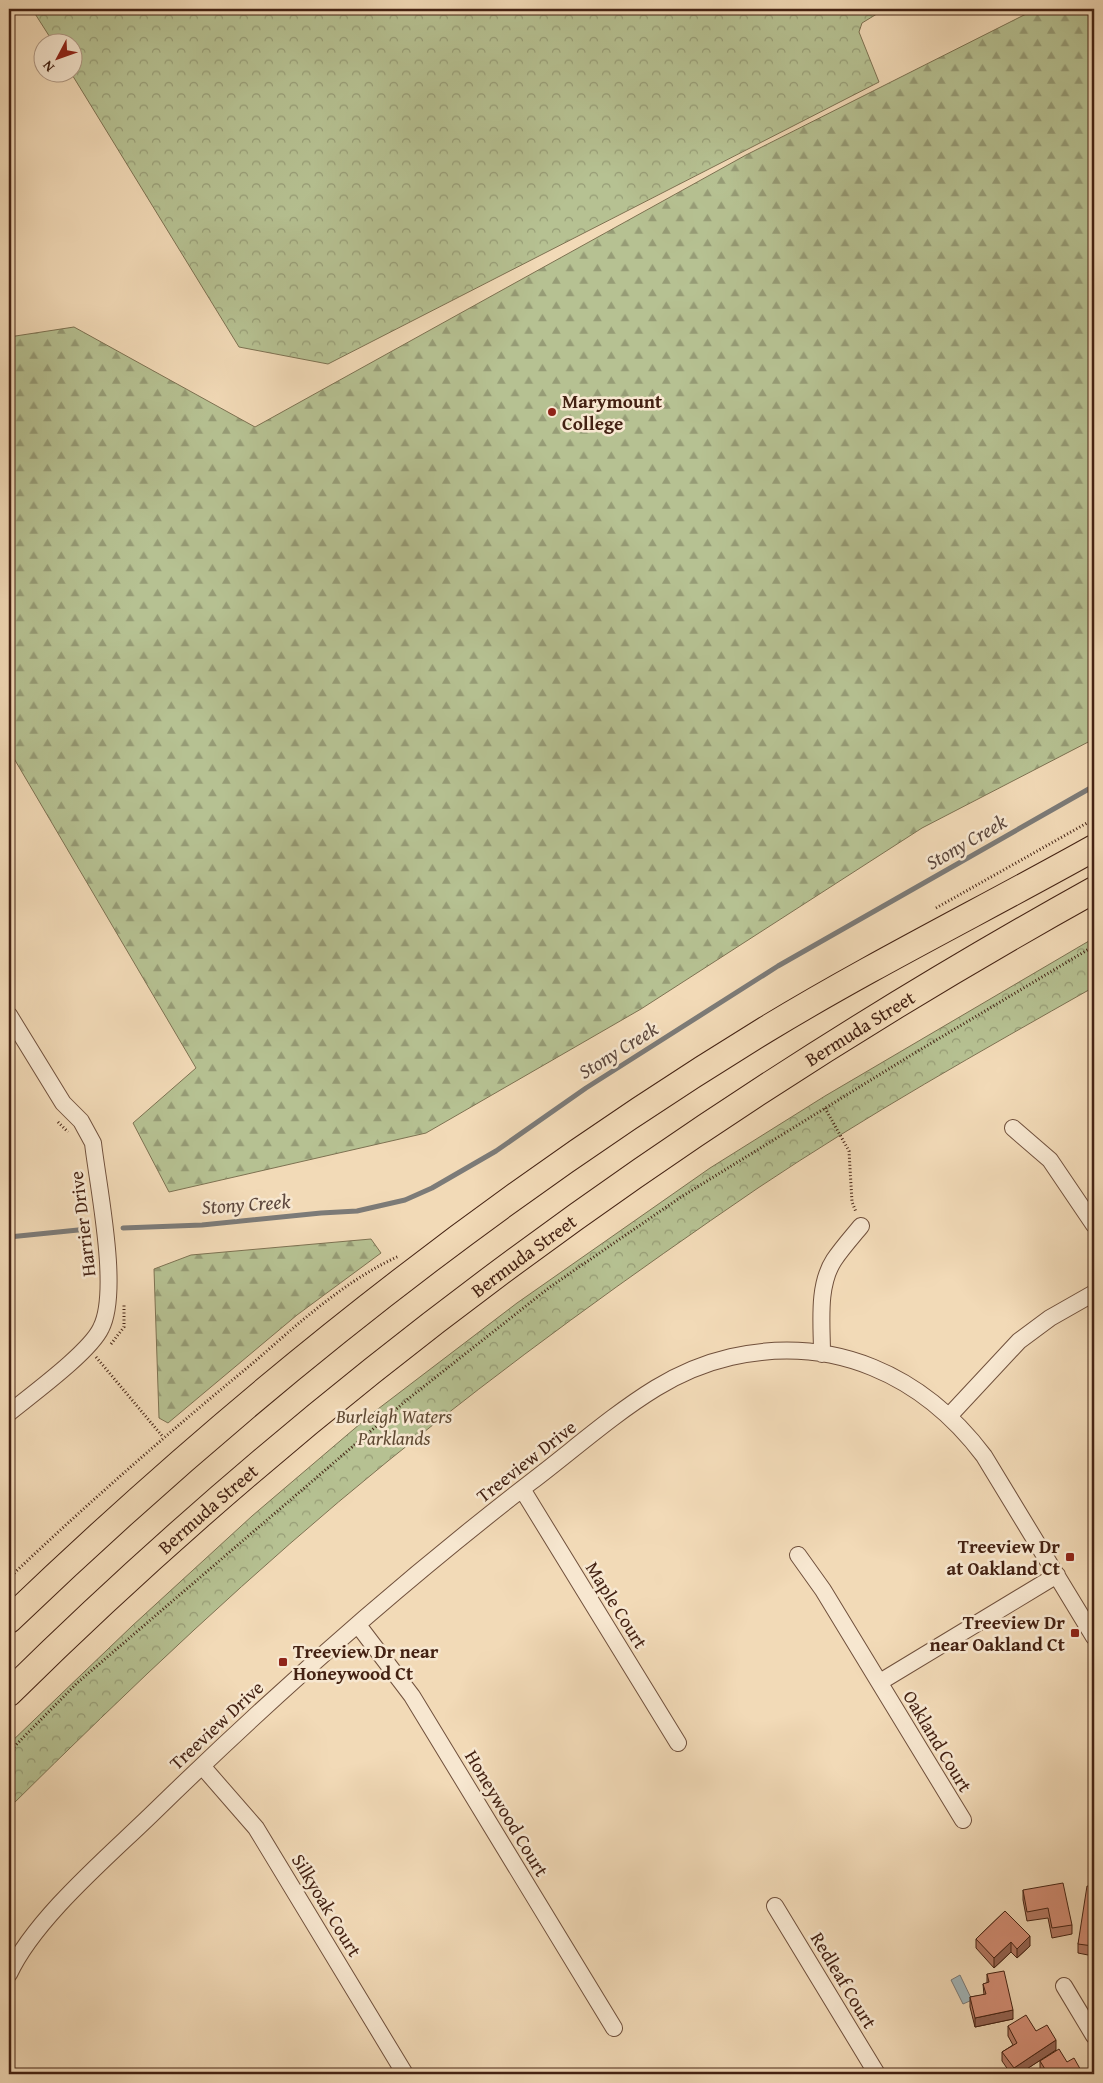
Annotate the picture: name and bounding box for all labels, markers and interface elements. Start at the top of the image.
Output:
north arrow [32,32,82,82]
text: N [37,56,59,77]
place label: Marymount College [562,387,663,437]
marker: Marymount College [546,406,558,418]
water label: Stony Creek [920,806,1012,876]
street label: Bermuda Street [799,983,920,1073]
water label: Stony Creek [572,1013,664,1085]
street label: Harrier Drive [62,1170,102,1278]
water label: Stony Creek [201,1186,292,1221]
street label: Bermuda Street [465,1207,582,1304]
park label: Burleigh Waters Parklands [335,1402,452,1452]
street label: Treeview Drive [470,1413,582,1509]
street label: Bermuda Street [151,1457,264,1560]
place label: Treeview Dr at Oakland Ct [947,1532,1061,1582]
marker: Treeview Dr at Oakland Ct [1064,1551,1076,1563]
street label: Maple Court [579,1556,655,1654]
place label: Treeview Dr near Oakland Ct [929,1608,1066,1658]
marker: Treeview Dr near Oakland Ct [1069,1627,1081,1639]
place label: Treeview Dr near Honeywood Ct [293,1637,439,1687]
marker: Treeview Dr near Honeywood Ct [277,1656,289,1668]
street label: Treeview Drive [163,1674,270,1776]
street label: Oakland Court [897,1685,980,1797]
street label: Honeywood Court [458,1744,556,1882]
street label: Silkyoak Court [285,1848,369,1962]
street label: Redleaf Court [804,1926,884,2034]

